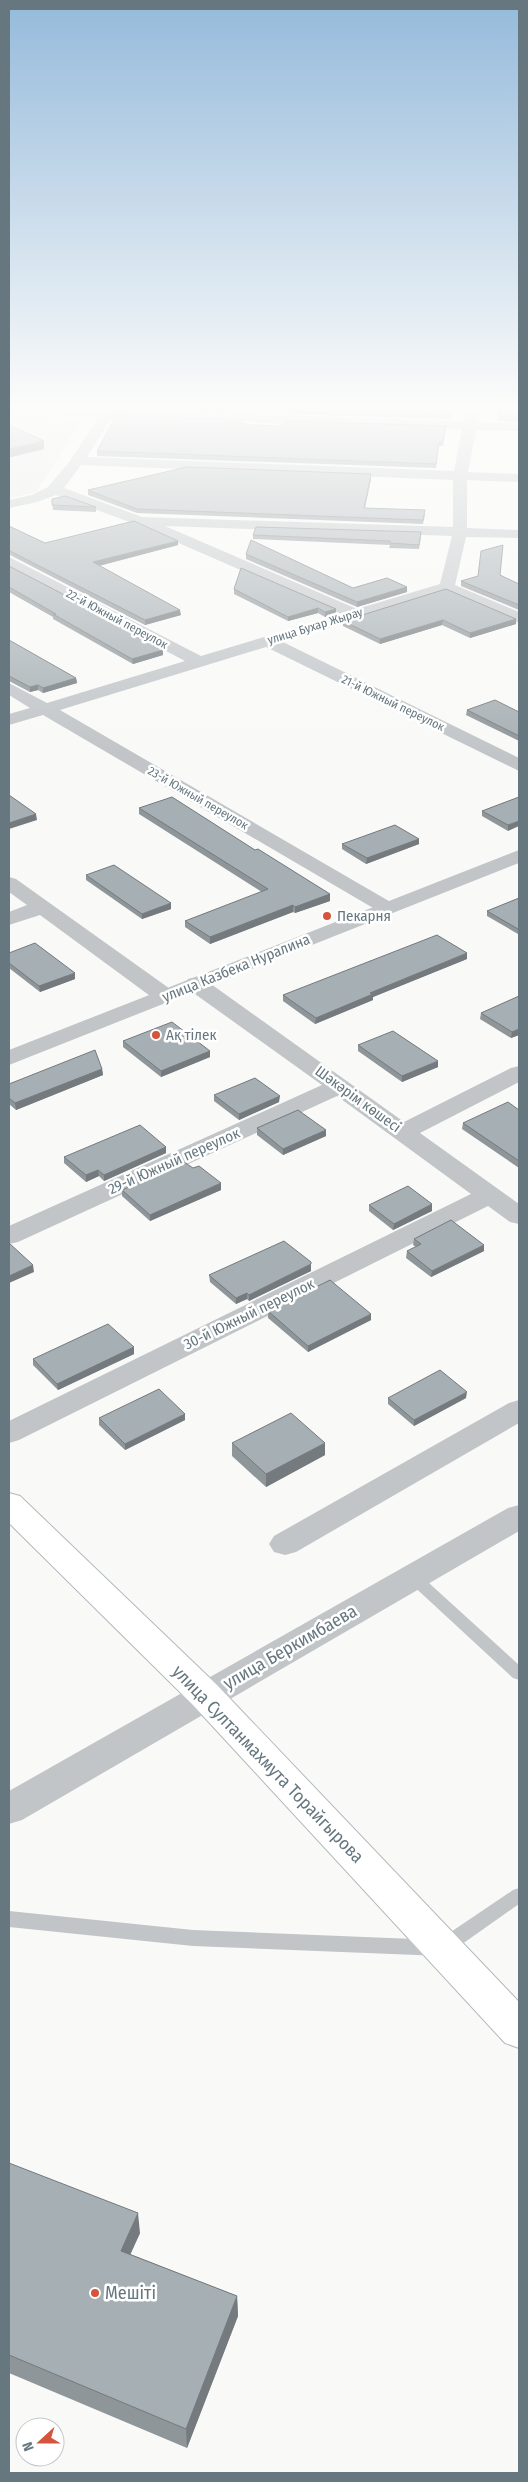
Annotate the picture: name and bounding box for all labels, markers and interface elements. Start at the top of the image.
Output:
street label: 22-й Южный переулок [64,586,171,652]
street label: улица Бухар Жырау [266,605,365,647]
street label: 21-й Южный переулок [339,672,447,734]
street label: 23-й Южный переулок [145,764,251,833]
place label: Пекарня [337,907,391,925]
marker: Пекарня [321,910,333,922]
street label: улица Казбека Нуралина [159,930,313,1006]
place label: Ақ тілек [166,1026,217,1044]
marker: Ақ тілек [150,1029,162,1041]
street label: Шәкәрім көшесі [312,1062,404,1136]
street label: 29-й Южный переулок [105,1124,243,1198]
street label: 30-й Южный переулок [181,1275,317,1353]
street label: улица Беркимбаева [219,1600,361,1694]
street label: улица Султанмахмута Торайгырова [168,1661,369,1868]
place label: Мешіті [105,2282,156,2304]
marker: Мешіті [89,2287,101,2299]
north arrow [15,2417,65,2467]
text: N [19,2440,38,2453]

